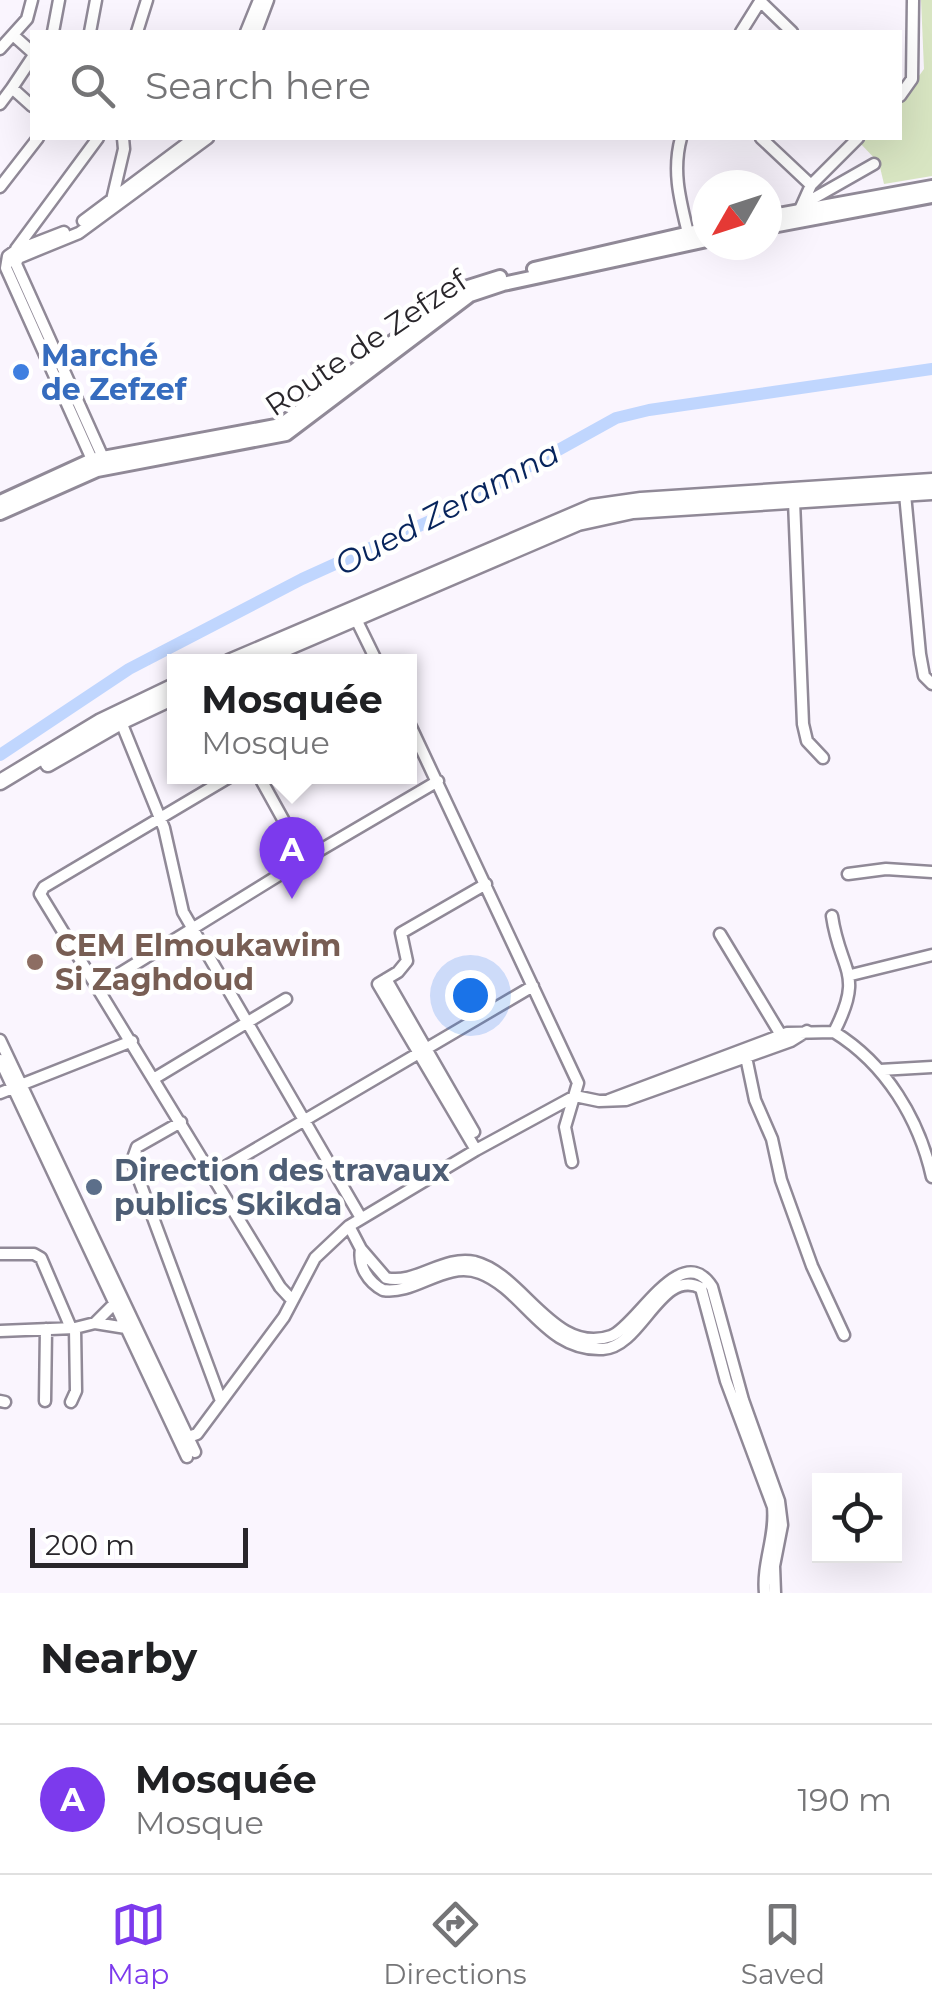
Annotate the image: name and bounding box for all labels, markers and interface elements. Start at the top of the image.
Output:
search box [30,30,902,140]
icon: search [65,58,120,113]
text: Search here [145,62,371,109]
north arrow [692,170,782,260]
street label: Route de Zefzef [258,261,475,424]
place label: Marché de Zefzef [41,337,188,408]
marker: Marché de Zefzef [10,361,32,383]
water label: Oued Zeramna [328,432,566,584]
popup [167,654,417,784]
text: Mosquée [201,676,383,723]
text: Mosque [201,723,330,762]
pin: A [260,816,324,899]
place label: CEM Elmoukawim Si Zaghdoud [55,927,341,998]
marker: CEM Elmoukawim Si Zaghdoud [24,951,46,973]
your location [445,970,496,1021]
place label: Direction des travaux publics Skikda [114,1152,450,1223]
marker: Direction des travaux publics Skikda [83,1176,105,1198]
map controls [812,1473,902,1563]
button: locate [812,1473,902,1563]
scale bar [30,1523,248,1568]
text: 200 m [45,1528,135,1562]
text: Nearby [40,1632,197,1684]
text: Mosquée [135,1756,317,1803]
text: A [60,1780,85,1819]
text: 190 m [797,1780,892,1819]
text: Mosque [135,1803,264,1842]
tab: Map [107,1897,169,1991]
tab: Directions [383,1897,527,1991]
tab: Saved [741,1897,825,1991]

